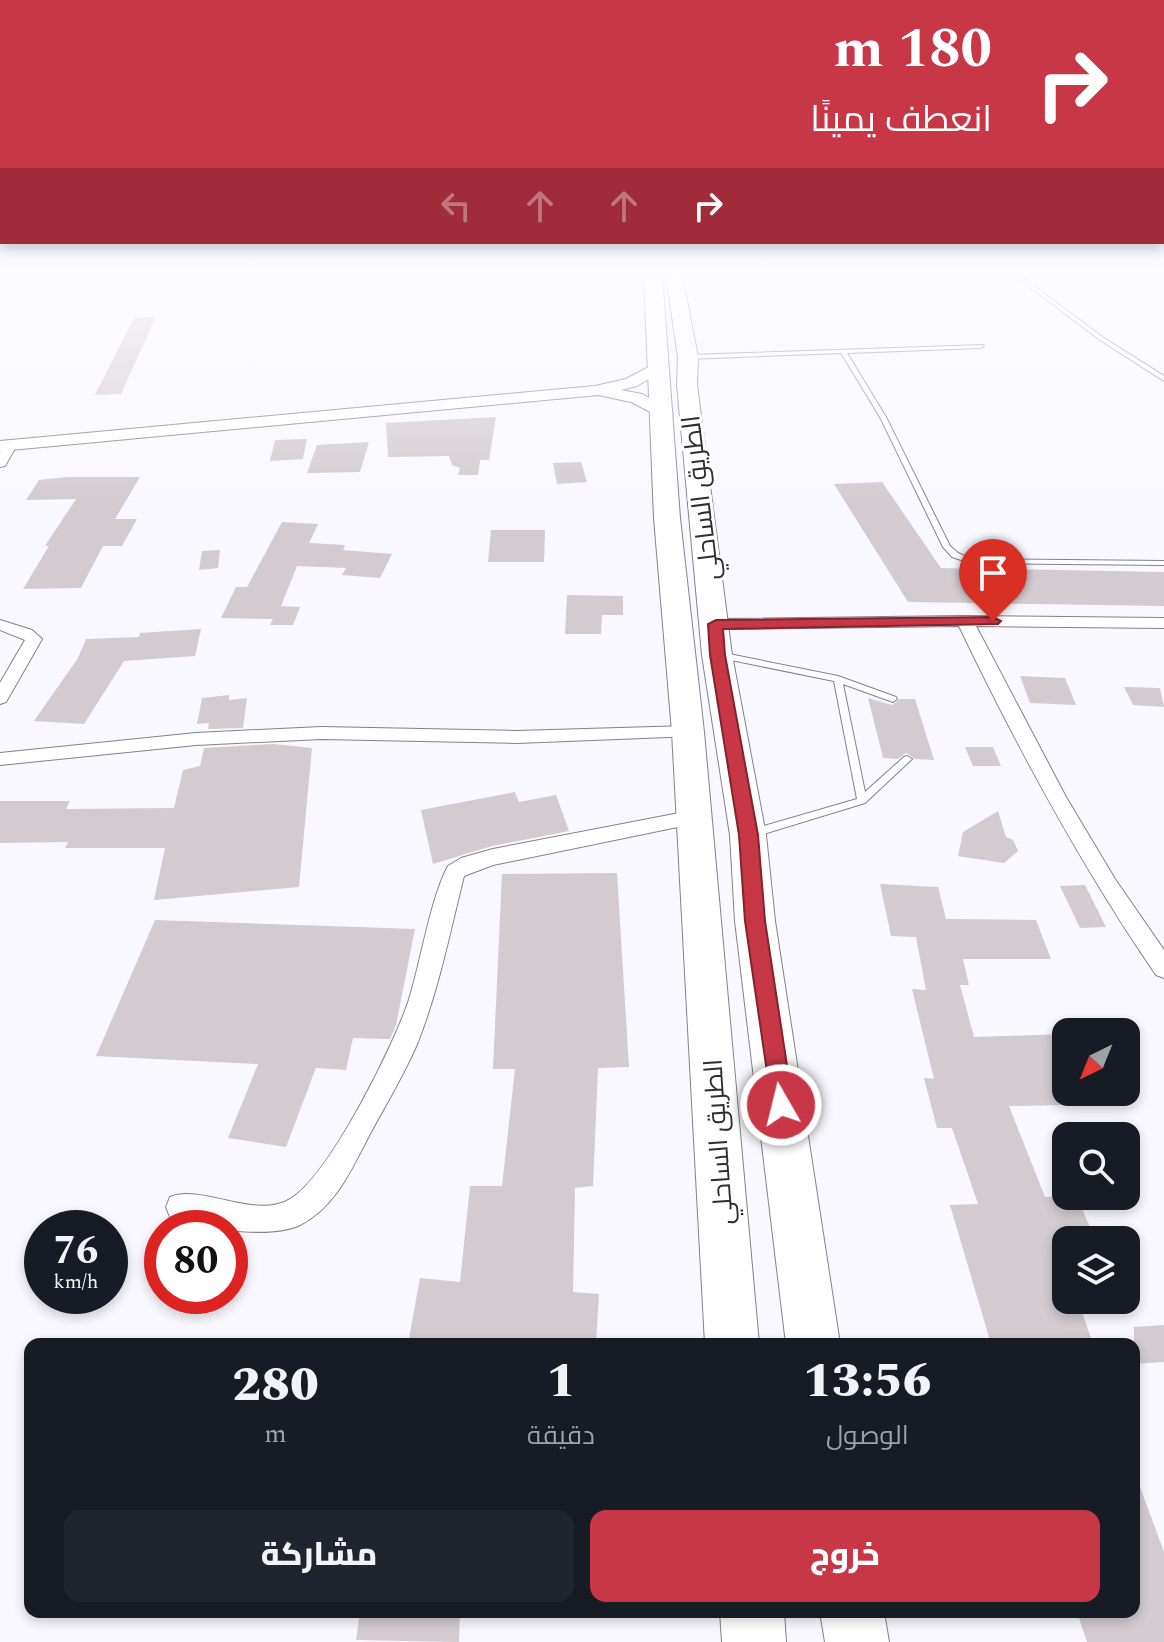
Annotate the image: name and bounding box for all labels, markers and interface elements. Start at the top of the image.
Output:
text: 180 m [833,7,992,92]
icon: right [1020,32,1124,136]
text: انعطف يمينًا [810,93,992,148]
icon: left [434,184,478,228]
icon: ahead [518,184,562,228]
icon: ahead [602,184,646,228]
icon: right [686,184,730,228]
street label: الطريق الساحلي [671,413,731,583]
pin [959,539,1027,621]
icon: arrive [971,551,1015,595]
north arrow [1052,1018,1140,1106]
map controls [1052,1018,1140,1314]
street label: الطريق الساحلي [693,1058,745,1226]
position arrow [739,1063,823,1147]
button: search [1052,1122,1140,1210]
speed limit sign: 80 [144,1210,248,1314]
text: 76 [54,1221,98,1282]
button: layers [1052,1226,1140,1314]
text: km/h [54,1267,99,1297]
text: 1 [546,1345,575,1418]
text: 13:56 [803,1345,932,1418]
text: 280 [232,1349,319,1422]
text: m [264,1414,287,1454]
text: دقيقة [527,1416,595,1456]
text: الوصول [826,1416,909,1456]
button: مشاركة [64,1510,574,1602]
button: خروج [590,1510,1100,1602]

